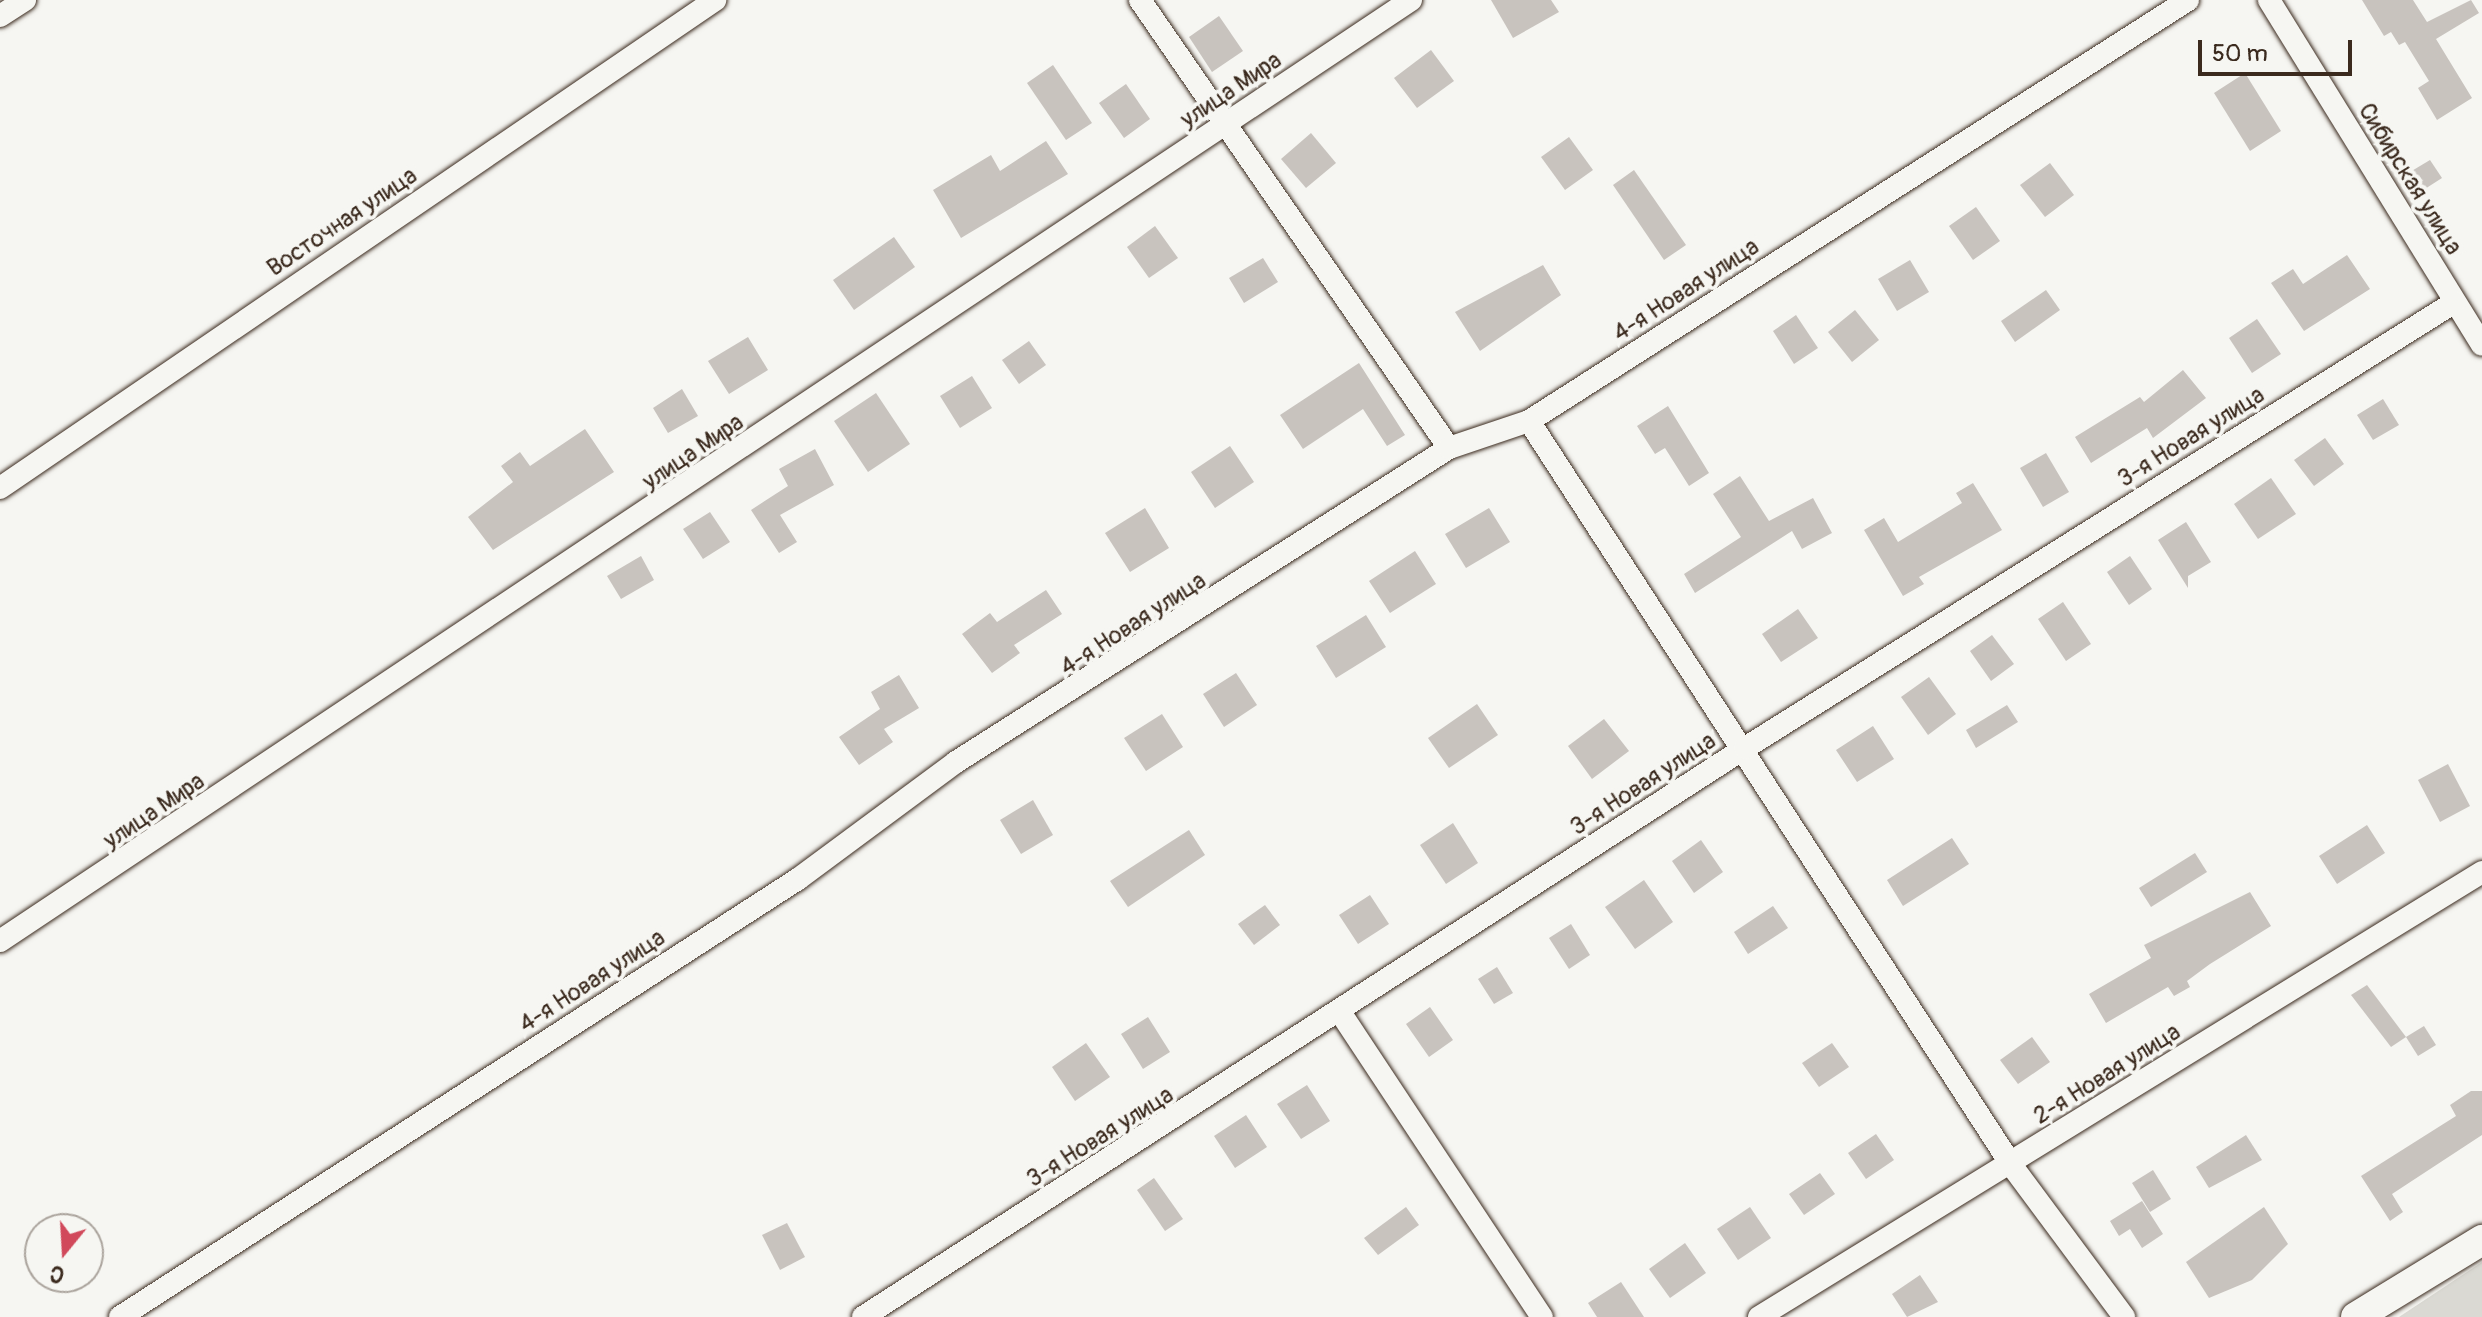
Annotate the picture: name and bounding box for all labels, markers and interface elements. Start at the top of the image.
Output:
scale bar [2202,24,2356,74]
text: 50 m [2212,39,2268,68]
street label: улица Мира [1175,46,1287,134]
street label: Сибирская улица [2352,98,2468,260]
street label: Восточная улица [262,161,422,283]
street label: 4-я Новая улица [1608,232,1764,348]
street label: 3-я Новая улица [2112,380,2270,494]
street label: улица Мира [637,408,749,496]
street label: 4-я Новая улица [1055,566,1211,682]
street label: 3-я Новая улица [1565,726,1721,842]
street label: улица Мира [98,767,210,855]
street label: 4-я Новая улица [514,923,670,1039]
street label: 2-я Новая улица [2028,1017,2186,1131]
street label: 3-я Новая улица [1021,1080,1179,1194]
north arrow [24,1213,104,1293]
text: С [46,1259,68,1289]

